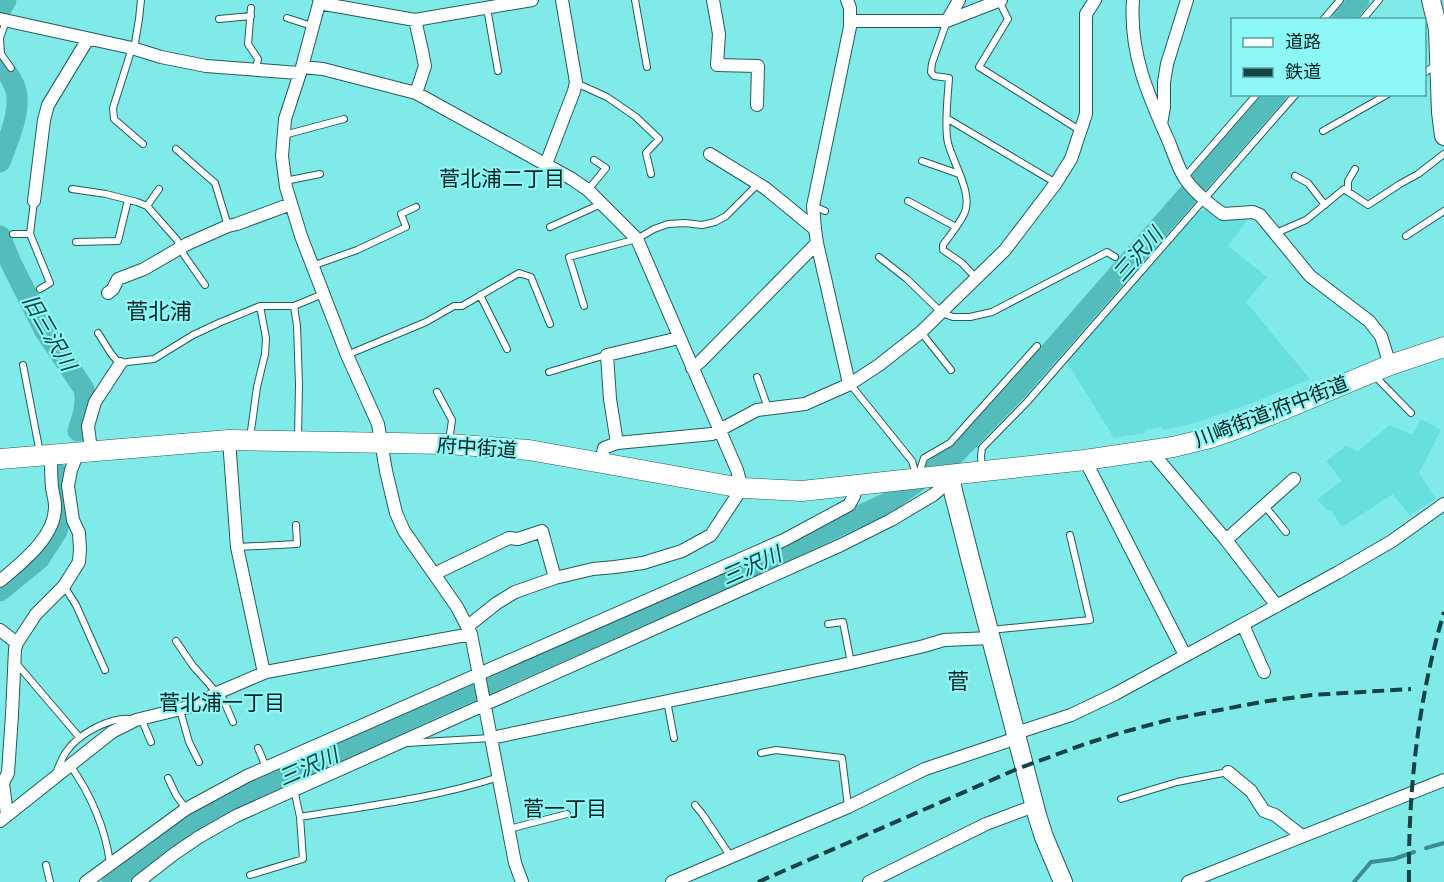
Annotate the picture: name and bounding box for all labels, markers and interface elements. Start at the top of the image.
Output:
legend [1231,18,1426,96]
text: 道路 [1285,31,1321,52]
text: 鉄道 [1285,61,1321,82]
district label: 菅北浦二丁目 [439,166,565,190]
water label: 三沢川 [1107,221,1168,286]
water label: 旧三沢川 [19,290,82,376]
district label: 菅北浦 [126,298,192,324]
street label: 川崎街道;府中街道 [1191,371,1351,451]
street label: 府中街道 [436,433,518,461]
water label: 三沢川 [717,540,786,589]
district label: 菅 [947,668,969,694]
district label: 菅北浦一丁目 [159,690,285,714]
water label: 三沢川 [274,741,343,790]
district label: 菅一丁目 [523,796,607,820]

